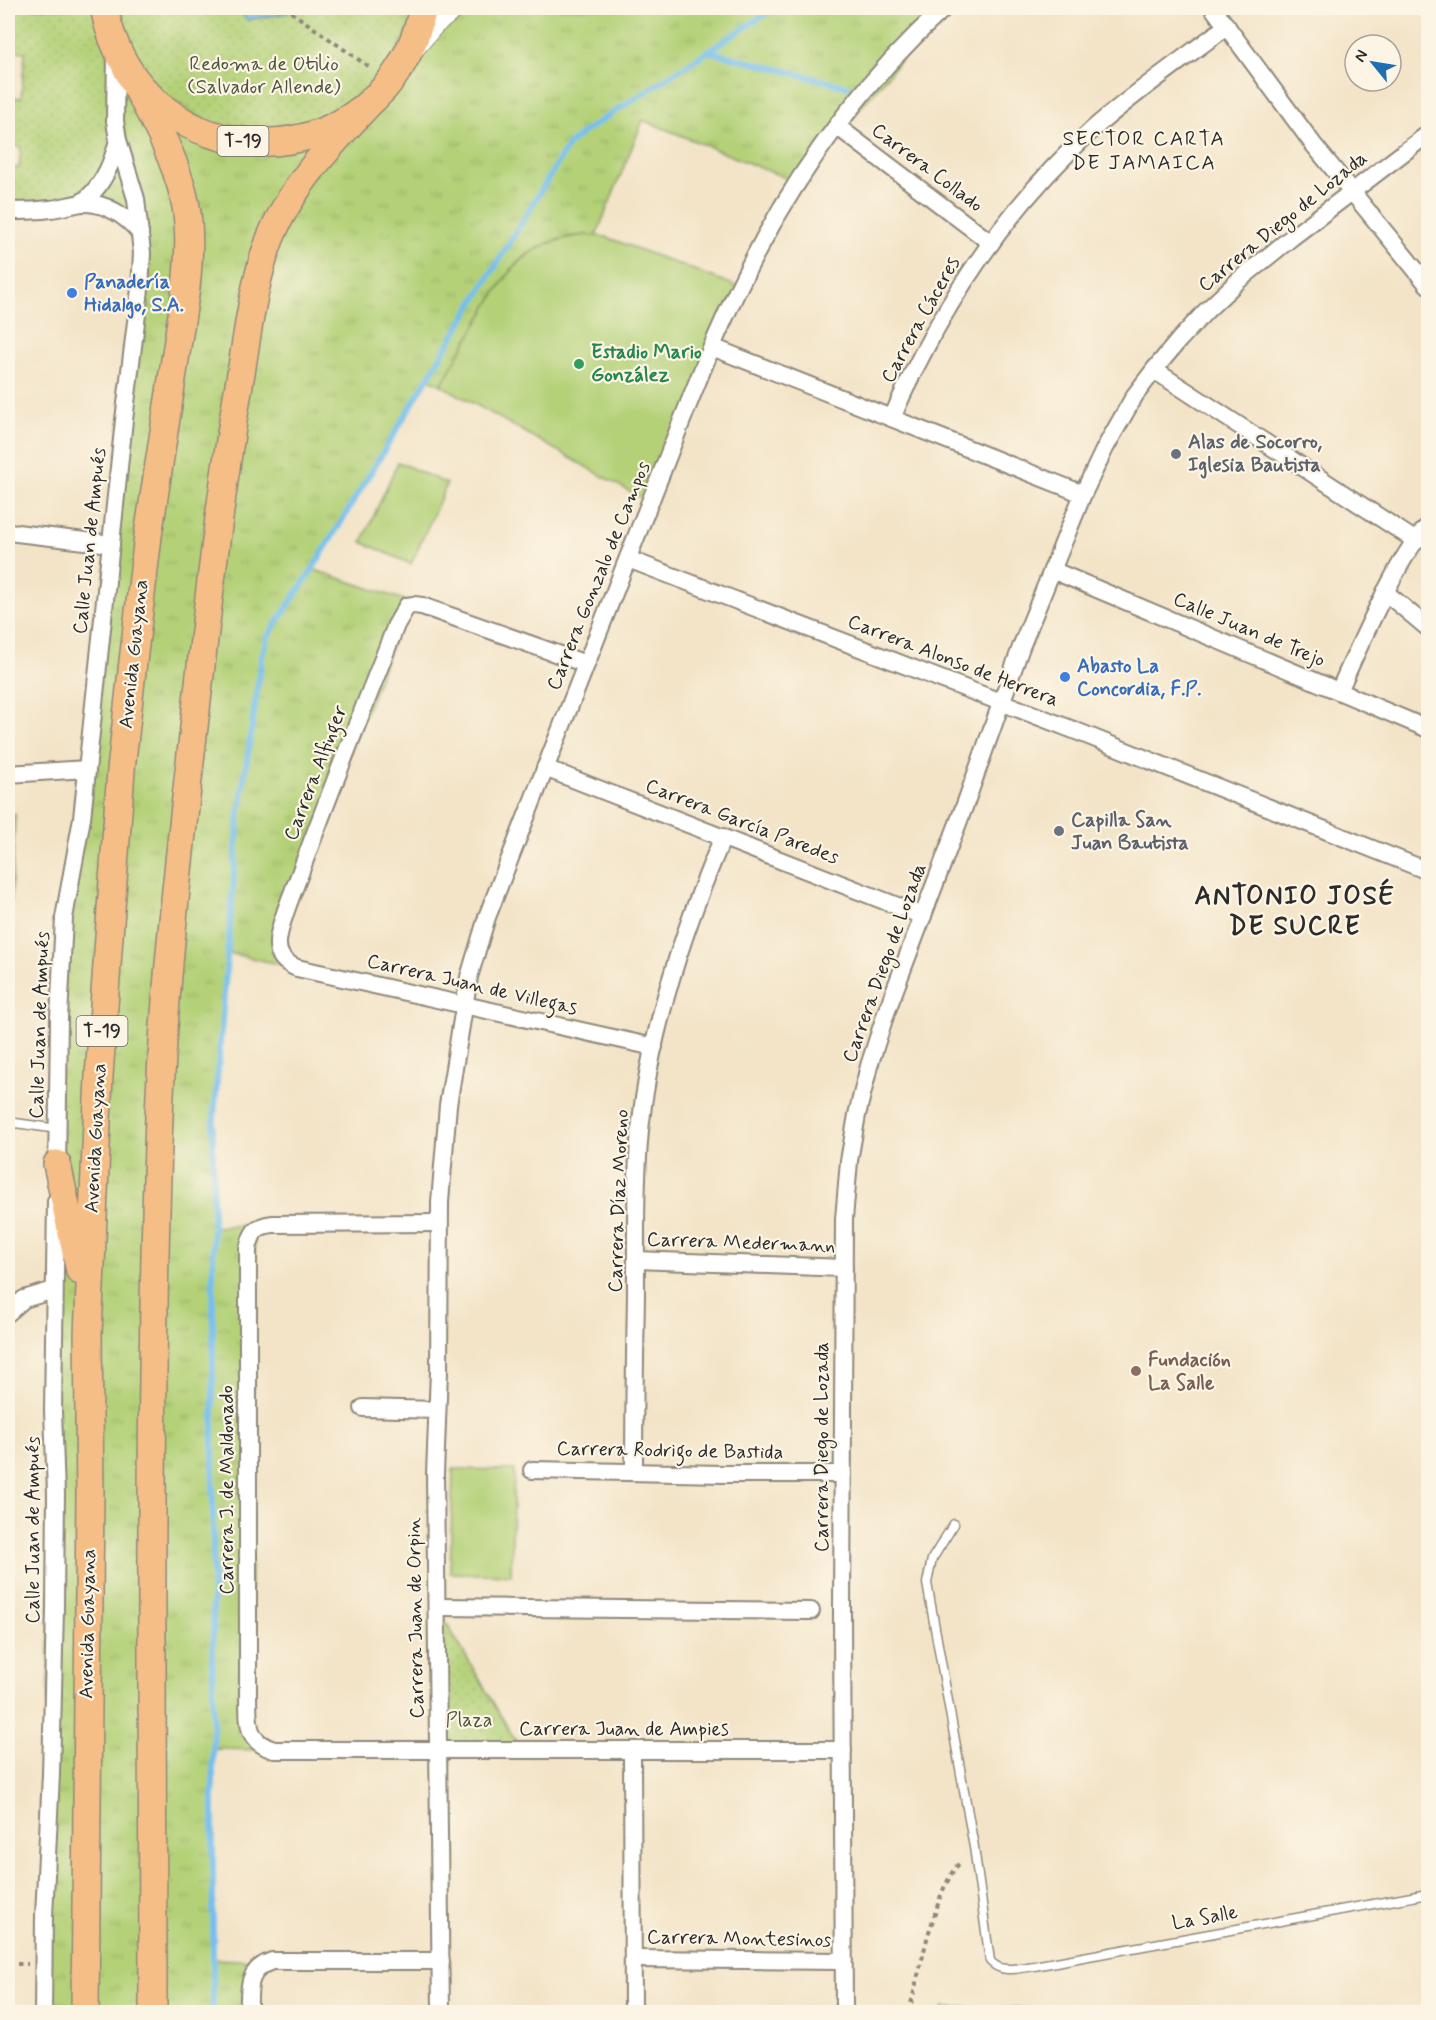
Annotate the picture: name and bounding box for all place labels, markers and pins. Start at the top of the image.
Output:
place label: Panadería Hidalgo, S.A. [84,269,184,319]
marker: Panadería Hidalgo, S.A. [65,286,79,300]
place label: Estadio Mario González [591,339,702,389]
marker: Estadio Mario González [572,357,586,371]
place label: Alas de Socorro, Iglesia Bautista [1188,429,1323,479]
marker: Alas de Socorro, Iglesia Bautista [1169,447,1183,461]
place label: Abasto La Concordia, F.P. [1077,653,1201,703]
marker: Abasto La Concordia, F.P. [1058,670,1072,684]
place label: Capilla San Juan Bautista [1071,807,1189,857]
marker: Capilla San Juan Bautista [1052,824,1066,838]
place label: Fundación La Salle [1148,1347,1231,1397]
marker: Fundación La Salle [1129,1364,1143,1378]

